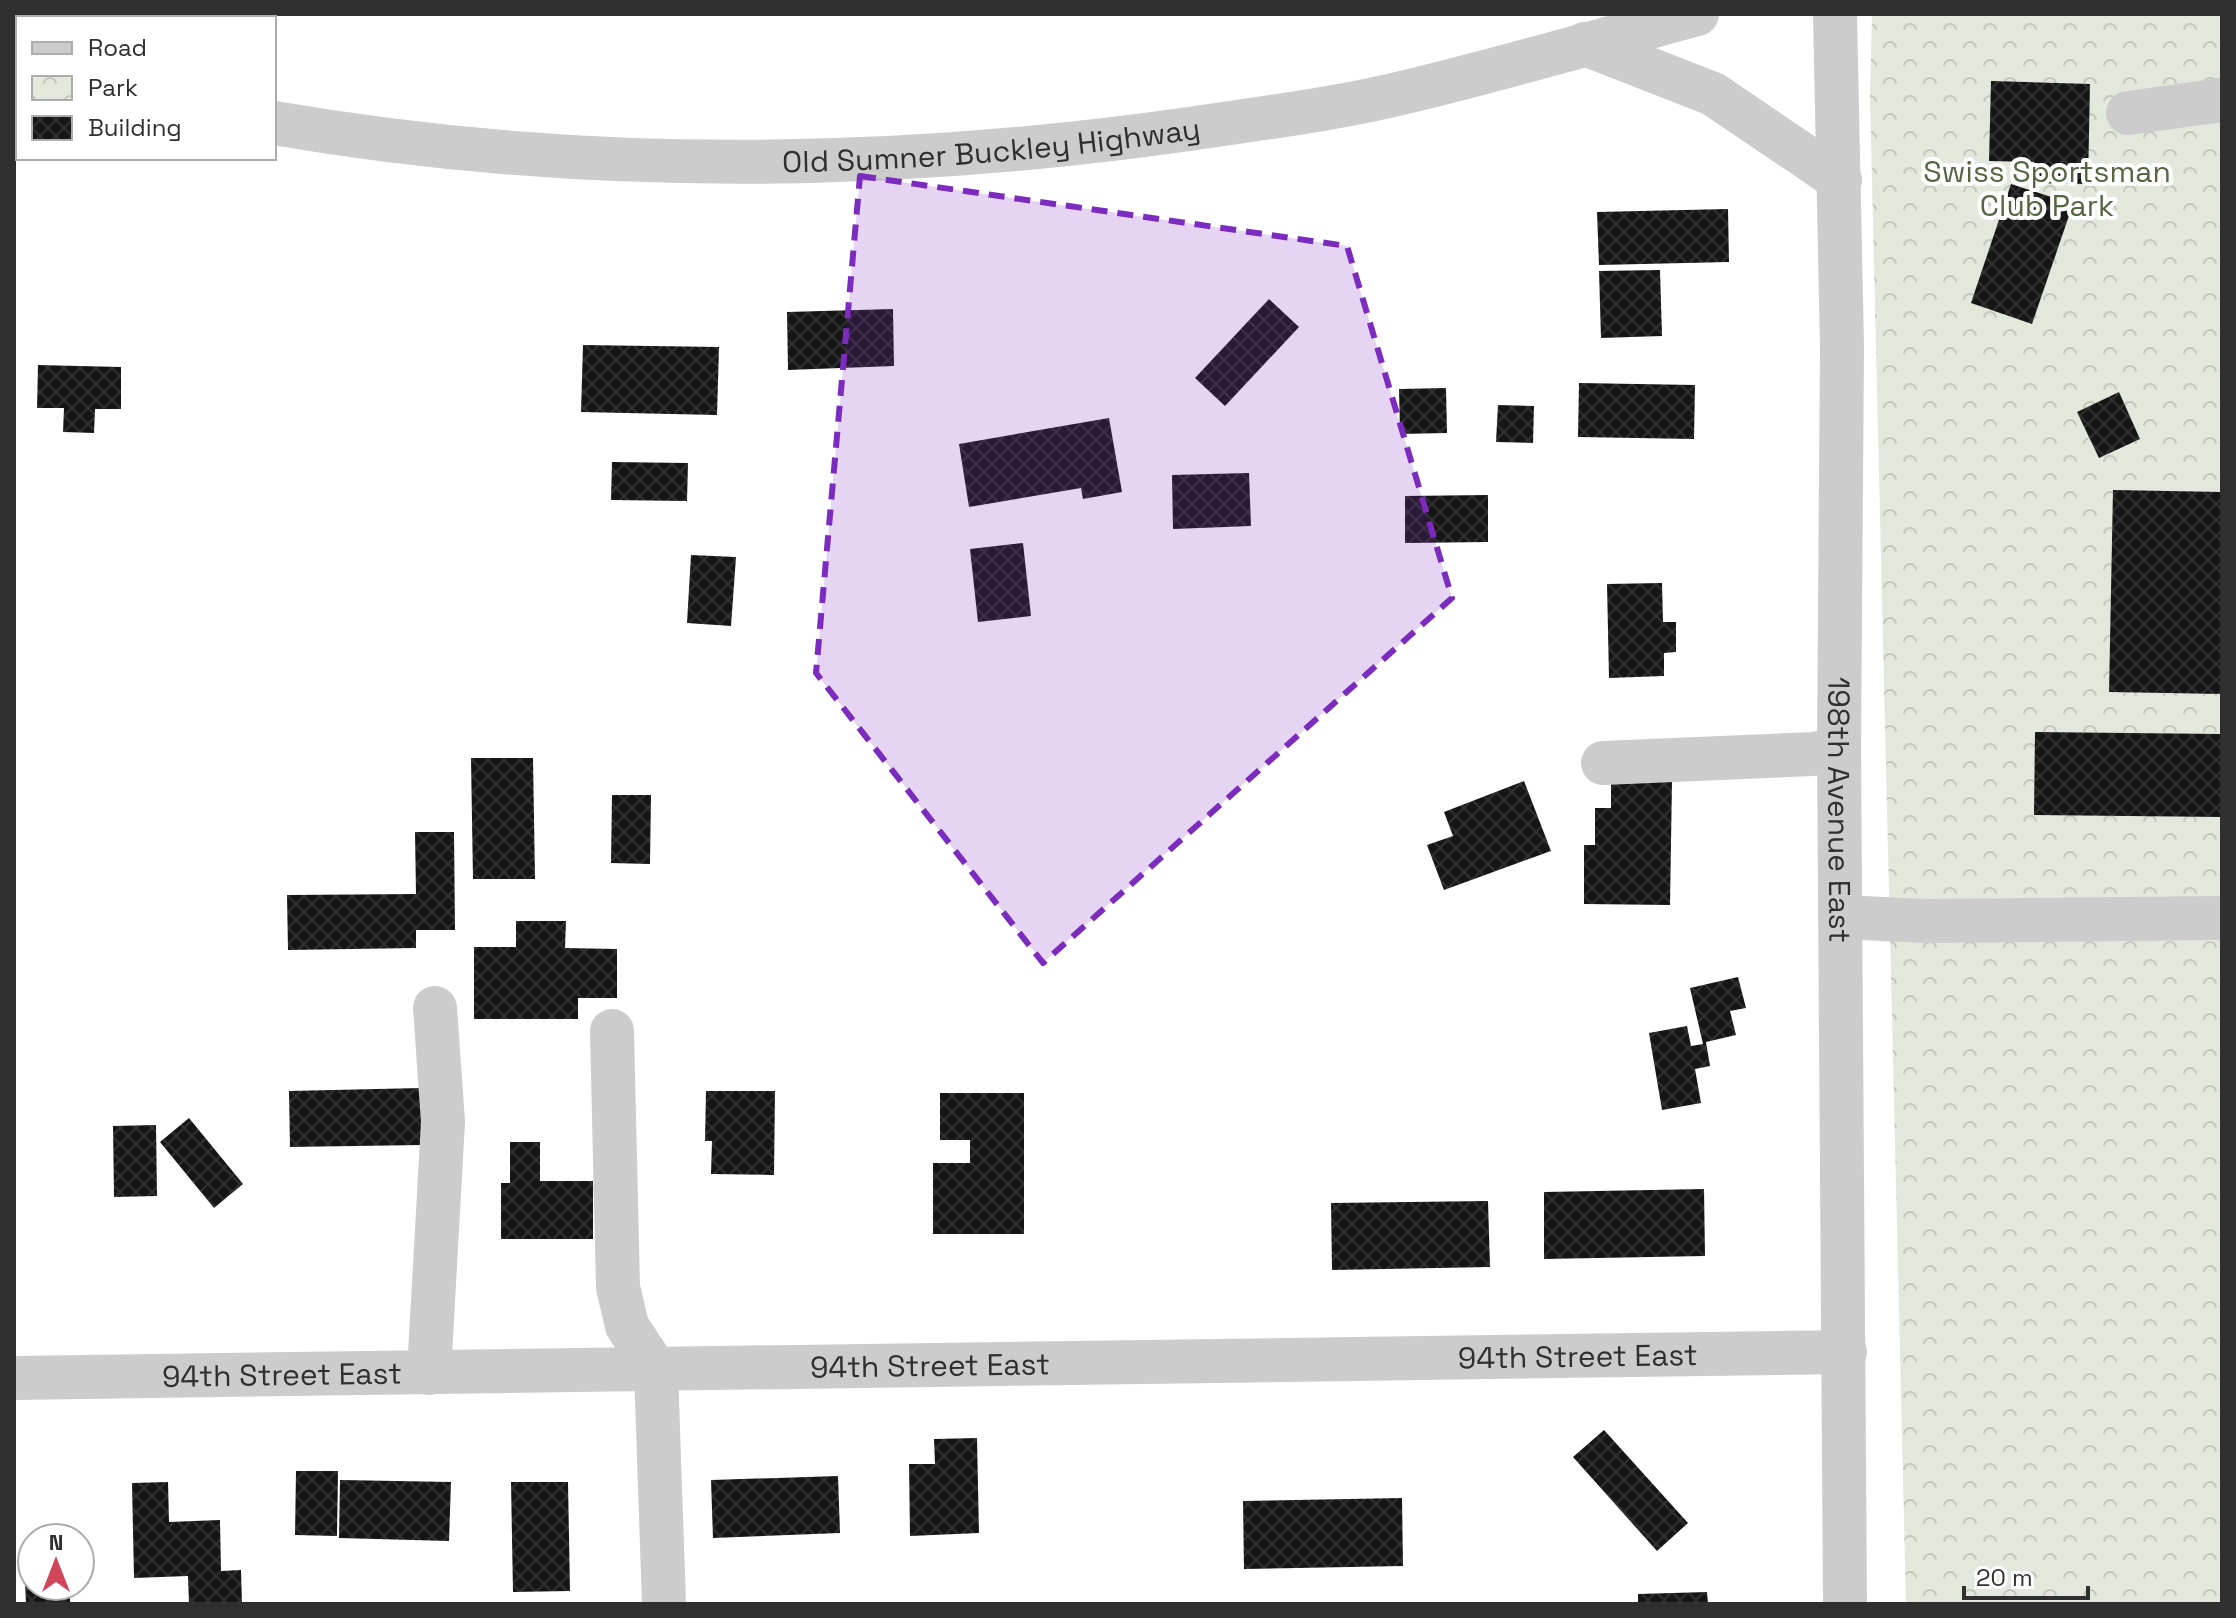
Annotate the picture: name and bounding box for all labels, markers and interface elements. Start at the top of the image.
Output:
legend [16,16,276,160]
text: Road [88,32,147,63]
text: Park [88,72,138,103]
street label: Old Sumner Buckley Highway [782,108,1203,181]
text: Building [88,112,182,143]
park label: Swiss Sportsman Club Park [1923,152,2171,225]
street label: 198th Avenue East [1819,677,1860,943]
street label: 94th Street East [1458,1335,1698,1377]
street label: 94th Street East [810,1344,1050,1386]
street label: 94th Street East [162,1353,402,1395]
north arrow [16,1522,96,1602]
text: N [49,1528,63,1556]
scale bar [1964,1550,2088,1600]
text: 20 m [1976,1562,2033,1593]

